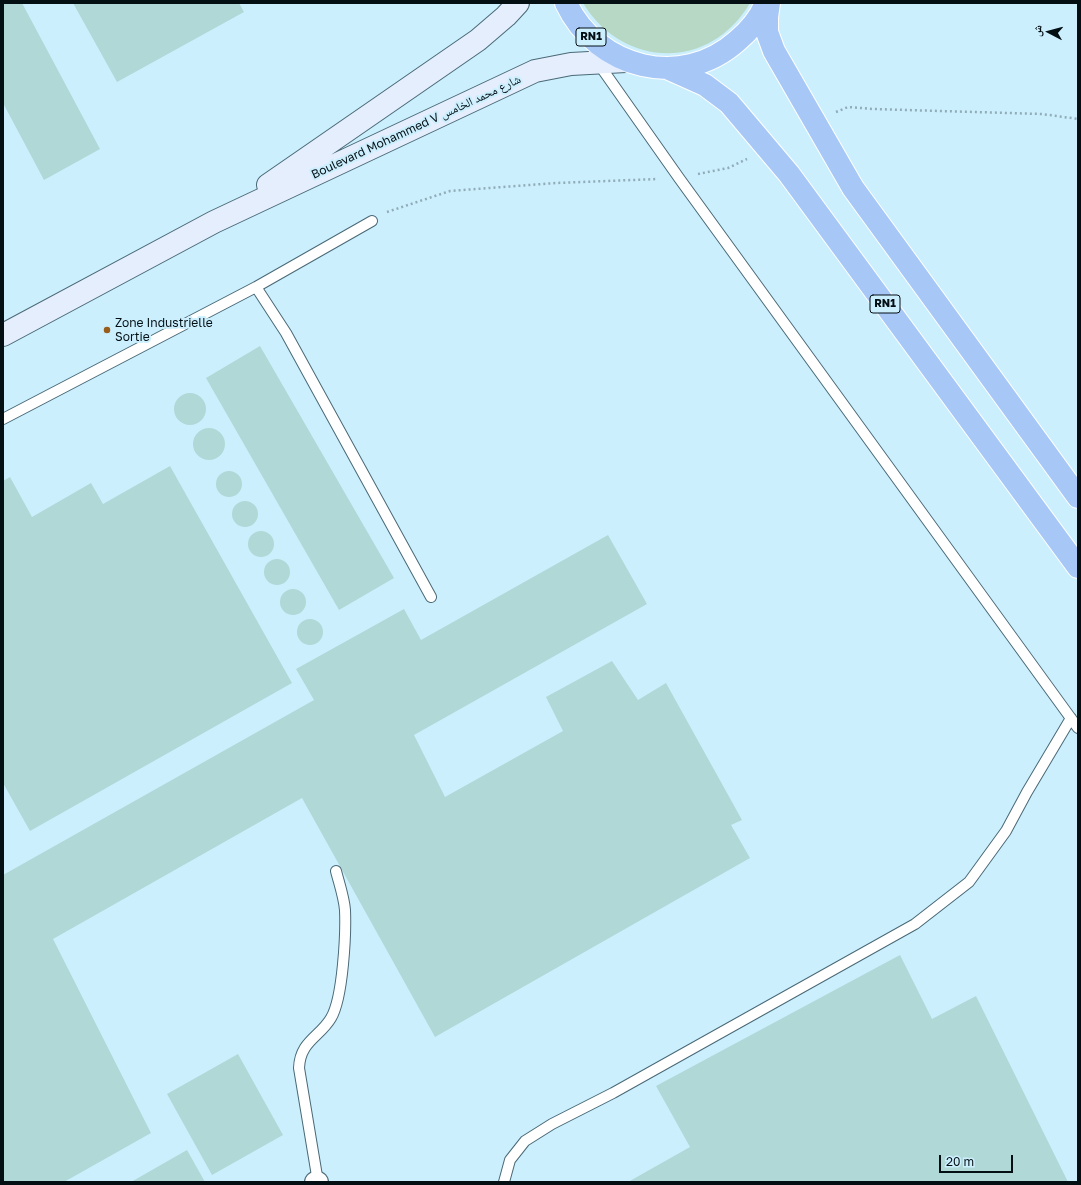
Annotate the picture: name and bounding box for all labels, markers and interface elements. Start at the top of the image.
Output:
north arrow [1029,12,1069,52]
text: ش [1029,24,1044,37]
road number: RN1 [576,28,606,46]
street label: Boulevard Mohammed V شارع محمد الخامس [309,72,523,182]
road number: RN1 [870,295,900,313]
place label: Zone Industrielle Sortie [115,316,213,344]
marker: Zone Industrielle Sortie [102,325,112,335]
scale bar [941,1147,1015,1173]
text: 20 m [946,1154,974,1169]

